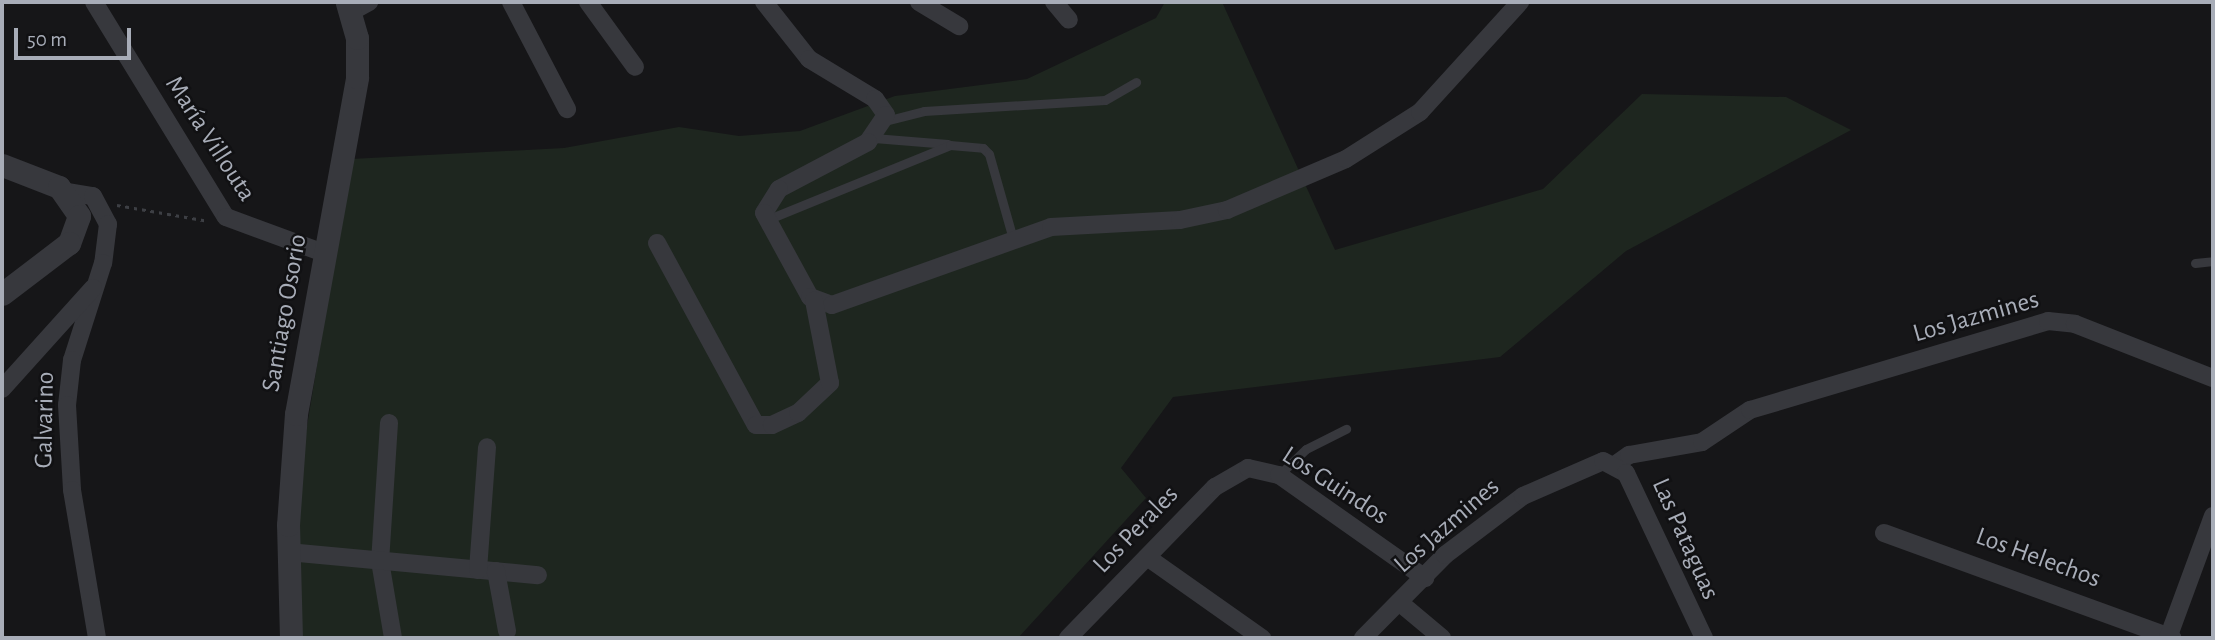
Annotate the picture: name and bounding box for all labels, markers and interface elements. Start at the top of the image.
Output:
scale bar [18,14,135,58]
text: 50 m [27,29,67,50]
street label: María Villouta [158,70,262,208]
street label: Santiago Osorio [256,232,314,394]
street label: Los Jazmines [1909,284,2043,350]
street label: Galvarino [29,371,61,469]
street label: Los Guindos [1276,440,1394,532]
street label: Los Jazmines [1388,472,1506,580]
street label: Las Pataguas [1644,474,1726,604]
street label: Los Perales [1087,480,1185,580]
street label: Los Helechos [1971,521,2105,595]

